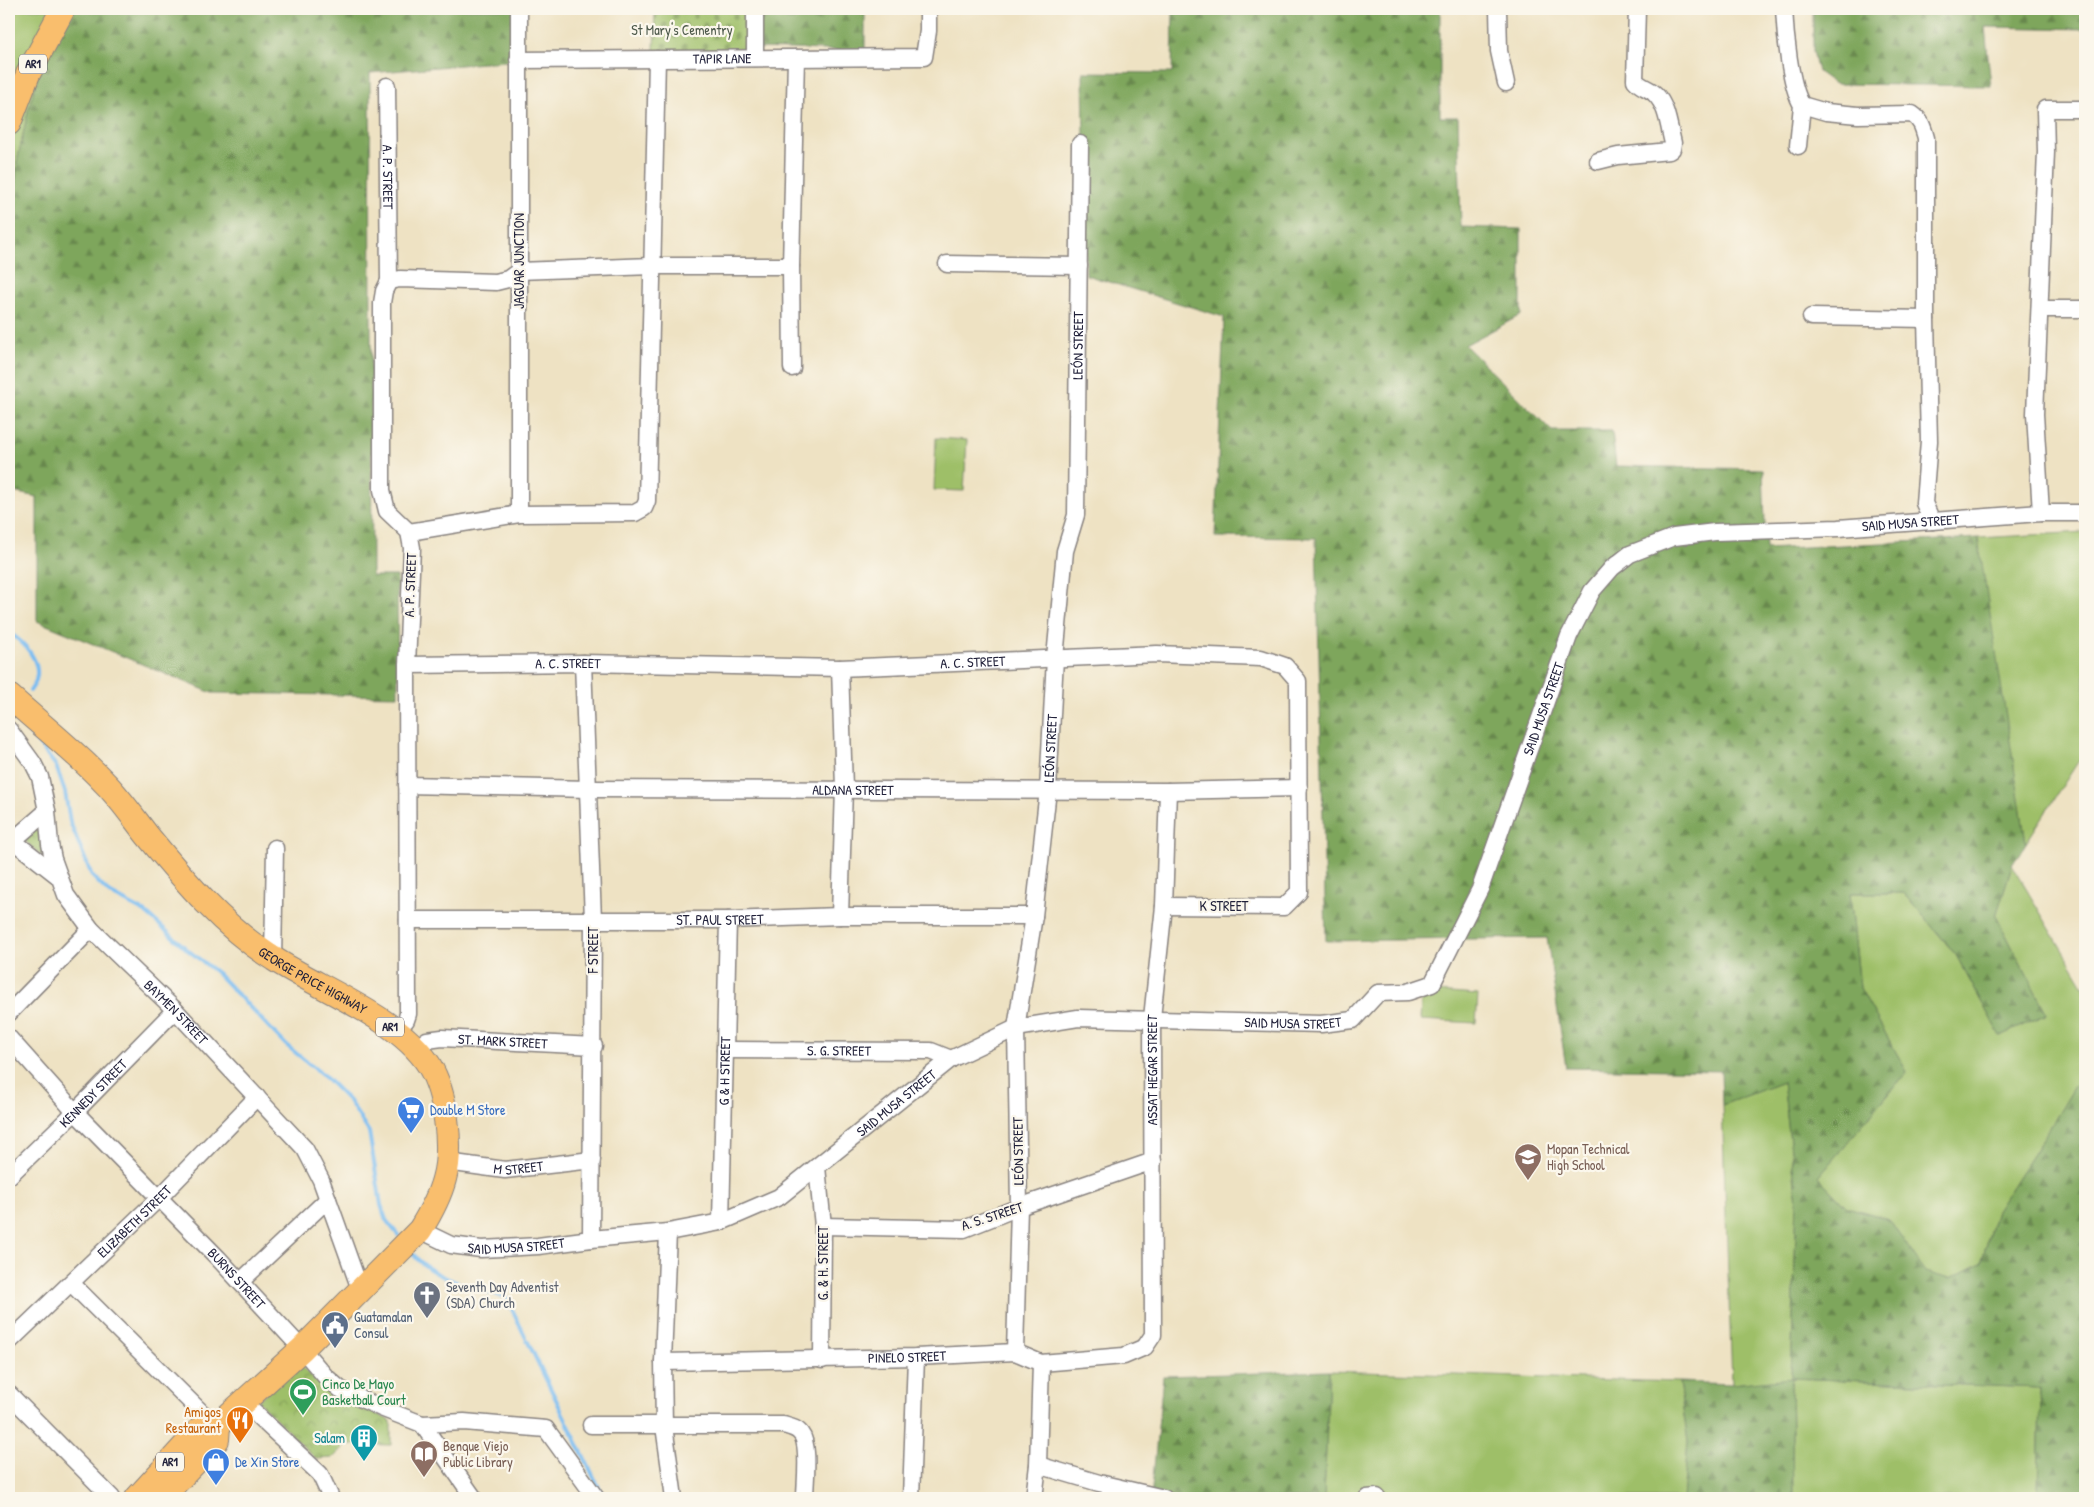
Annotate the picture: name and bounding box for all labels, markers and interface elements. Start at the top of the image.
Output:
park label: St Mary's Cementry [631,20,733,40]
street label: TAPIR LANE [693,48,751,68]
road number: AR1 [19,54,47,74]
street label: A. P. STREET [379,145,398,210]
street label: JAGUAR JUNCTION [509,213,528,309]
street label: LEÓN STREET [1067,311,1087,380]
street label: SAID MUSA STREET [1861,509,1960,535]
street label: A. P. STREET [399,552,420,617]
street label: A. C. STREET [940,651,1006,673]
street label: A. C. STREET [535,653,601,673]
street label: SAID MUSA STREET [1518,659,1568,758]
street label: LEÓN STREET [1038,713,1061,783]
street label: ALDANA STREET [812,780,894,799]
street label: K STREET [1200,896,1249,915]
street label: ST. PAUL STREET [676,909,764,929]
street label: F STREET [583,926,602,974]
street label: GEORGE PRICE HIGHWAY [255,942,371,1019]
street label: BAYMEN STREET [140,975,213,1049]
street label: SAID MUSA STREET [1244,1011,1343,1033]
street label: ASSAT HEGAR STREET [1142,1013,1161,1125]
road number: AR1 [376,1018,404,1036]
street label: ST. MARK STREET [458,1029,549,1053]
street label: G & H STREET [714,1036,734,1106]
street label: S. G. STREET [807,1040,871,1060]
street label: KENNEDY STREET [55,1054,131,1131]
street label: SAID MUSA STREET [852,1064,940,1140]
supermarket icon: Double M Store [396,1095,426,1134]
place label: Double M Store [430,1100,506,1119]
street label: LEÓN STREET [1007,1116,1028,1185]
place label: Mopan Technical High School [1547,1139,1630,1175]
school or university icon: Mopan Technical High School [1513,1142,1543,1181]
street label: M STREET [492,1156,545,1179]
street label: ELIZABETH STREET [93,1180,176,1261]
street label: A. S. STREET [958,1196,1026,1234]
street label: G. & H. STREET [813,1225,832,1300]
street label: SAID MUSA STREET [467,1233,566,1258]
street label: BURNS STREET [204,1243,270,1313]
place label: Seventh Day Adventist (SDA) Church [446,1277,559,1312]
church icon: Seventh Day Adventist (SDA) Church [412,1280,442,1319]
place label: Guatamalan Consul [354,1307,413,1342]
public building icon: Guatamalan Consul [320,1310,350,1349]
street label: PINELO STREET [868,1345,947,1367]
place label: Cinco De Mayo Basketball Court [322,1374,406,1409]
sports icon: Cinco De Mayo Basketball Court [288,1377,318,1416]
place label: Amigos Restaurant [166,1402,221,1437]
restaurant icon: Amigos Restaurant [225,1405,255,1444]
building icon: Salam [349,1423,379,1462]
place label: Salam [314,1428,345,1447]
place label: Benque Viejo Public Library [443,1436,513,1472]
library icon: Benque Viejo Public Library [409,1439,439,1478]
shop icon: De Xin Store [201,1447,231,1486]
road number: AR1 [156,1452,184,1471]
place label: De Xin Store [235,1452,300,1471]

